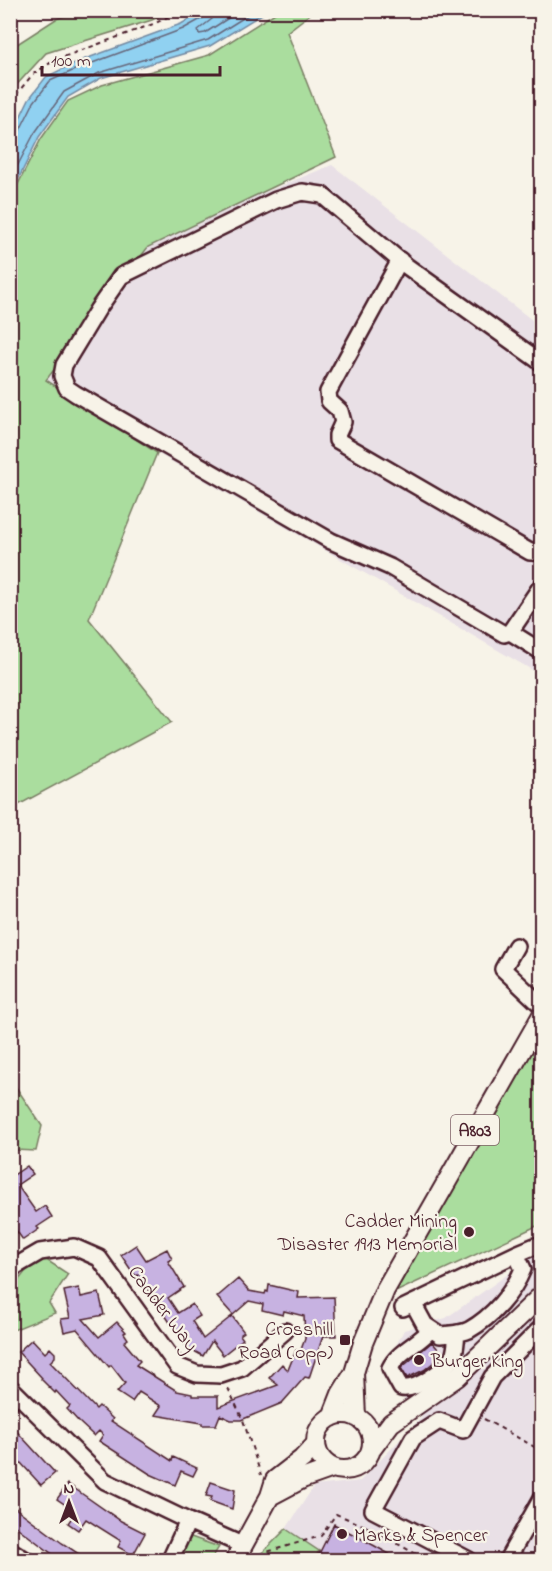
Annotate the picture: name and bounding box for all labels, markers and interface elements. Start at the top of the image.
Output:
scale bar [42,39,220,77]
text: 100 m [51,49,91,75]
road number: A803 [451,1115,499,1145]
place label: Cadder Mining Disaster 1913 Memorial [277,1208,457,1260]
marker: Cadder Mining Disaster 1913 Memorial [462,1225,476,1239]
street label: Cadder Way [120,1260,204,1359]
place label: Crosshill Road (opp) [238,1316,333,1368]
marker: Crosshill Road (opp) [338,1333,352,1347]
place label: Burger King [430,1348,523,1378]
marker: Burger King [412,1353,426,1367]
north arrow [39,1472,99,1532]
text: N [64,1477,75,1501]
place label: Marks & Spencer [354,1522,489,1551]
marker: Marks & Spencer [335,1527,349,1541]

